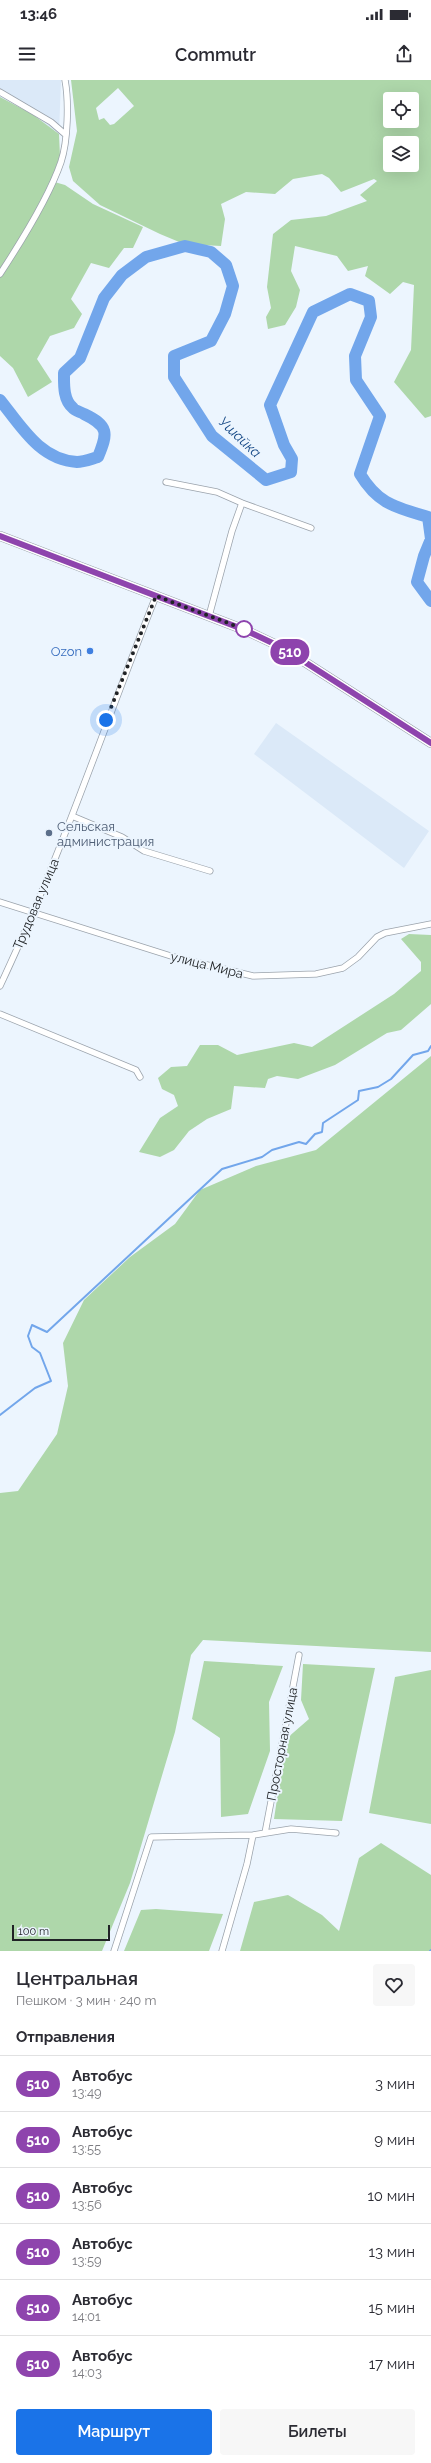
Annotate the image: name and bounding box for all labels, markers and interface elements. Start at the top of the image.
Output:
text: 13:46 [20,5,57,23]
icon: menu [16,43,38,65]
icon: share [393,43,415,65]
text: Commutr [175,44,256,65]
map controls [383,92,419,172]
button: locate [383,92,419,128]
button: layers [383,136,419,172]
water label: Ушайка [215,413,265,461]
unlabelled marker [235,620,253,638]
line badge: 510 [267,639,313,665]
place label: Ozon [51,644,82,659]
text: 510 [278,644,302,660]
marker: Ozon [85,646,95,656]
your location [96,710,116,730]
place label: Сельская администрация [57,819,154,849]
marker: Сельская администрация [44,828,54,838]
street label: Трудовая улица [10,856,62,952]
street label: улица Мира [169,949,245,981]
street label: Просторная улица [264,1686,300,1802]
scale bar [12,1923,110,1942]
text: 100 m [18,1925,49,1938]
button: heart [373,1964,415,2006]
text: Центральная [16,1967,138,1989]
text: Пешком · 3 мин · 240 m [16,1993,156,2008]
text: Отправления [16,2028,115,2046]
text: Автобус [72,2067,133,2085]
text: 3 мин [375,2075,415,2093]
text: 510 [26,2076,50,2092]
text: 13:49 [72,2085,102,2100]
text: Автобус [72,2123,133,2141]
text: 9 мин [374,2131,415,2149]
text: 510 [26,2132,50,2148]
text: 13:55 [72,2141,101,2156]
text: Автобус [72,2179,133,2197]
text: 10 мин [367,2187,415,2205]
text: 510 [26,2188,50,2204]
text: 13:56 [72,2197,102,2212]
text: Автобус [72,2235,133,2253]
text: 13 мин [369,2243,415,2261]
text: 510 [26,2244,50,2260]
text: 13:59 [72,2253,102,2268]
text: Автобус [72,2291,133,2309]
text: 15 мин [368,2299,415,2317]
text: 510 [26,2300,50,2316]
text: 14:01 [72,2309,101,2324]
text: Автобус [72,2347,133,2365]
text: 17 мин [369,2355,415,2373]
text: 510 [26,2356,50,2372]
text: 14:03 [72,2365,102,2380]
button: Маршрут [16,2409,212,2455]
button: Билеты [220,2409,415,2455]

